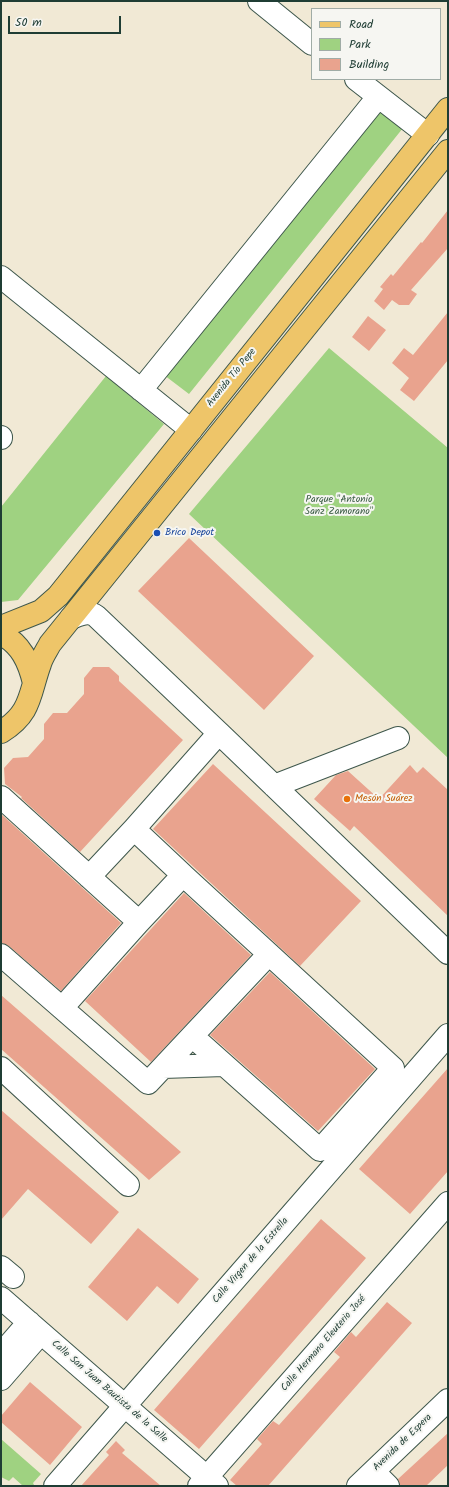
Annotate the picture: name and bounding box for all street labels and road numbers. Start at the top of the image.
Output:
street label: Avenida Tío Pepe [205,346,259,410]
street label: Calle Virgen de la Estrella [210,1216,292,1306]
street label: Calle Hermano Eleuterio José [279,1294,369,1394]
street label: Calle San Juan Bautista de la Salle [48,1338,170,1446]
street label: Avenida de Espera [371,1412,435,1474]

